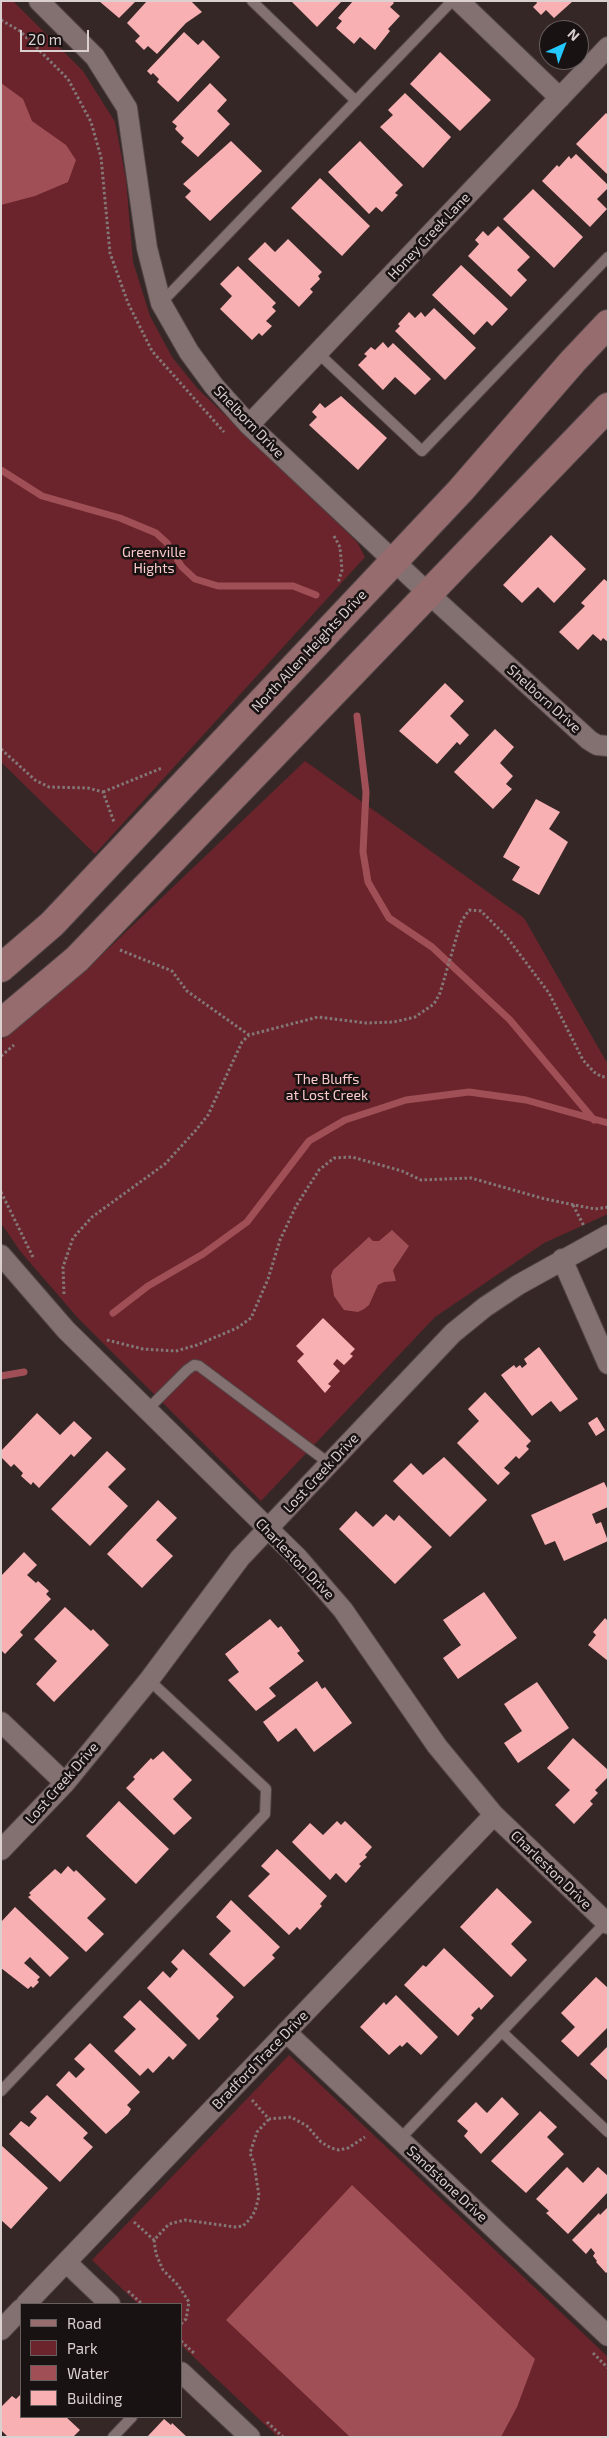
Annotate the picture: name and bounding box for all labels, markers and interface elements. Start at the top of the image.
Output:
scale bar [22,20,91,52]
north arrow [539,20,589,70]
text: N [564,25,583,44]
text: 20 m [28,30,62,48]
street label: Honey Creek Lane [384,189,474,283]
street label: Shelborn Drive [210,382,288,462]
park label: Greenville Hights [122,544,186,576]
street label: North Allen Heights Drive [248,586,370,716]
street label: Shelborn Drive [504,661,584,737]
park label: The Bluffs at Lost Creek [286,1071,368,1104]
street label: Lost Creek Drive [280,1430,362,1516]
street label: Charleston Drive [252,1515,338,1603]
street label: Lost Creek Drive [22,1739,102,1827]
street label: Charleston Drive [507,1827,595,1913]
street label: Bradford Trace Drive [209,2007,311,2113]
street label: Sandstone Drive [403,2142,491,2226]
legend [20,2303,182,2418]
text: Road [67,2314,102,2332]
text: Park [67,2339,98,2357]
text: Water [67,2364,109,2382]
text: Building [67,2389,122,2407]

